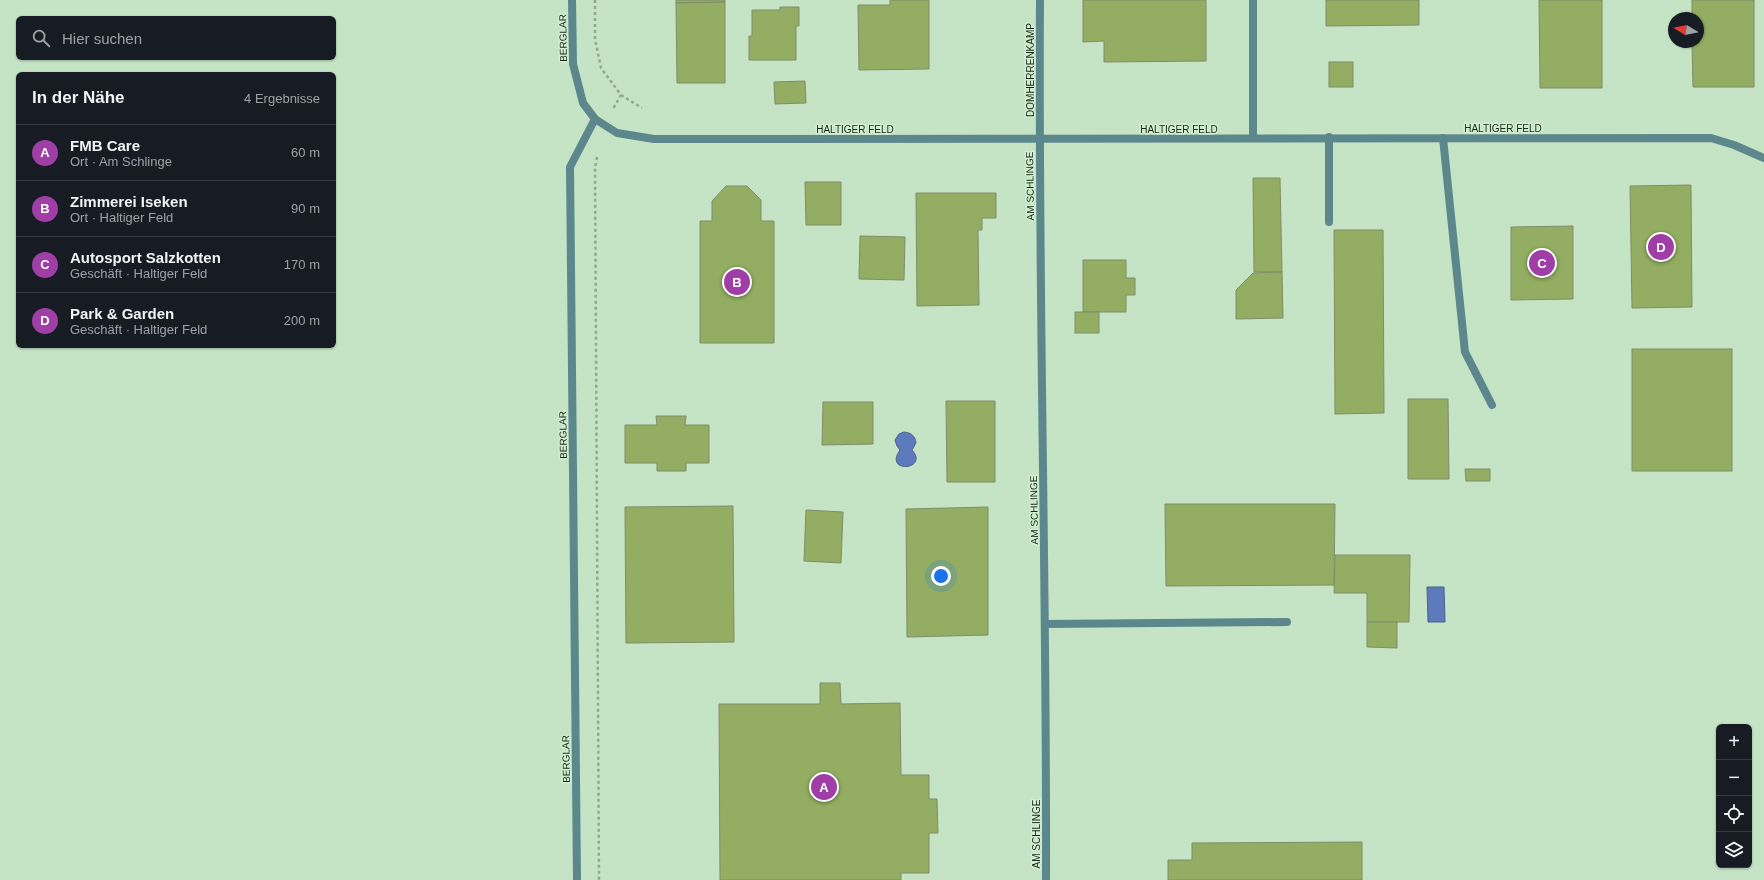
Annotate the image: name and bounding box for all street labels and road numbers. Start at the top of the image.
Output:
street label: BERGLAR [557,14,569,62]
street label: DOMHERRENKAMP [1025,23,1036,117]
street label: HALTIGER FELD [1464,123,1542,134]
street label: HALTIGER FELD [816,124,894,135]
street label: HALTIGER FELD [1140,124,1218,135]
street label: AM SCHLINGE [1024,151,1036,221]
street label: BERGLAR [557,411,569,459]
street label: AM SCHLINGE [1028,475,1040,545]
street label: BERGLAR [560,735,572,783]
street label: AM SCHLINGE [1031,799,1042,868]

